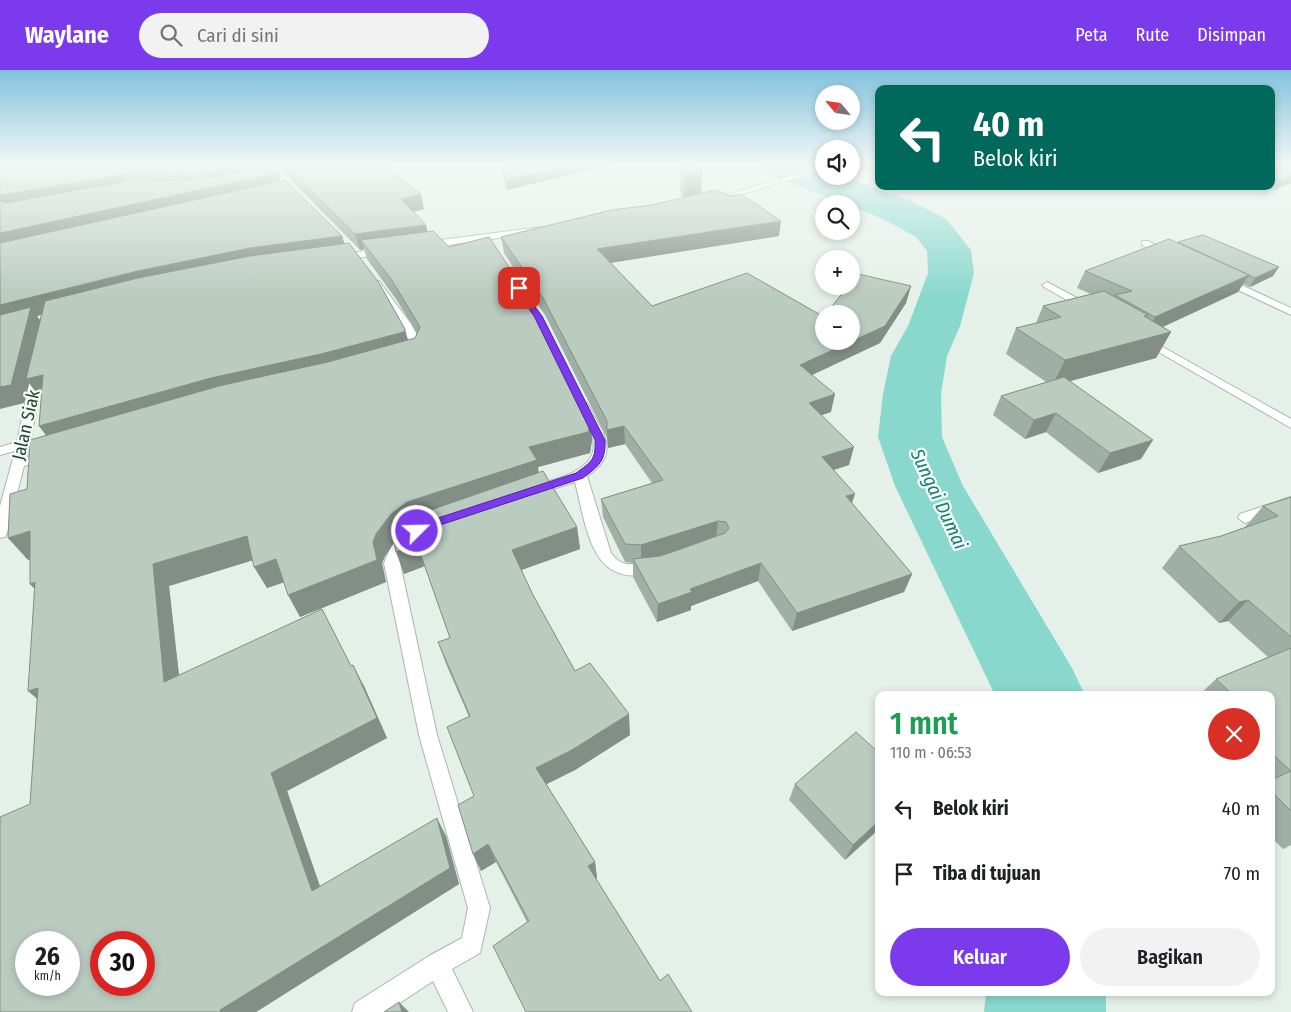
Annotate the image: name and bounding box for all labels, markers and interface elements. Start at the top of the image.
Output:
search box [139,13,489,58]
text: Waylane [25,21,109,49]
icon: search [157,21,185,49]
text: Cari di sini [197,24,279,47]
text: Peta [1075,24,1107,46]
text: Rute [1135,24,1169,46]
text: Disimpan [1197,24,1266,46]
north arrow [815,85,860,130]
map controls [815,85,860,350]
text: 40 m [973,103,1044,145]
icon: left [890,105,955,170]
button: sound [815,140,860,185]
text: Belok kiri [973,145,1058,172]
button: search [815,195,860,240]
button: + [815,250,860,295]
pin [498,267,540,309]
icon: arrive [505,274,533,302]
button: − [815,305,860,350]
street label: Jalan Siak [7,387,45,462]
water label: Sungai Dumai [905,444,972,553]
position arrow [390,504,442,556]
text: 1 mnt [890,706,958,742]
button: close [1208,708,1260,760]
text: 110 m · 06:53 [890,743,972,762]
icon: left [890,795,918,823]
text: Belok kiri [933,797,1009,820]
text: 40 m [1222,797,1260,820]
icon: arrive [890,860,918,888]
text: Tiba di tujuan [933,862,1041,885]
text: 70 m [1224,862,1260,885]
button: Keluar [890,928,1070,986]
button: Bagikan [1080,928,1260,986]
speed limit sign: 30 [90,931,155,996]
text: 26 [35,942,60,972]
text: km/h [34,969,61,983]

